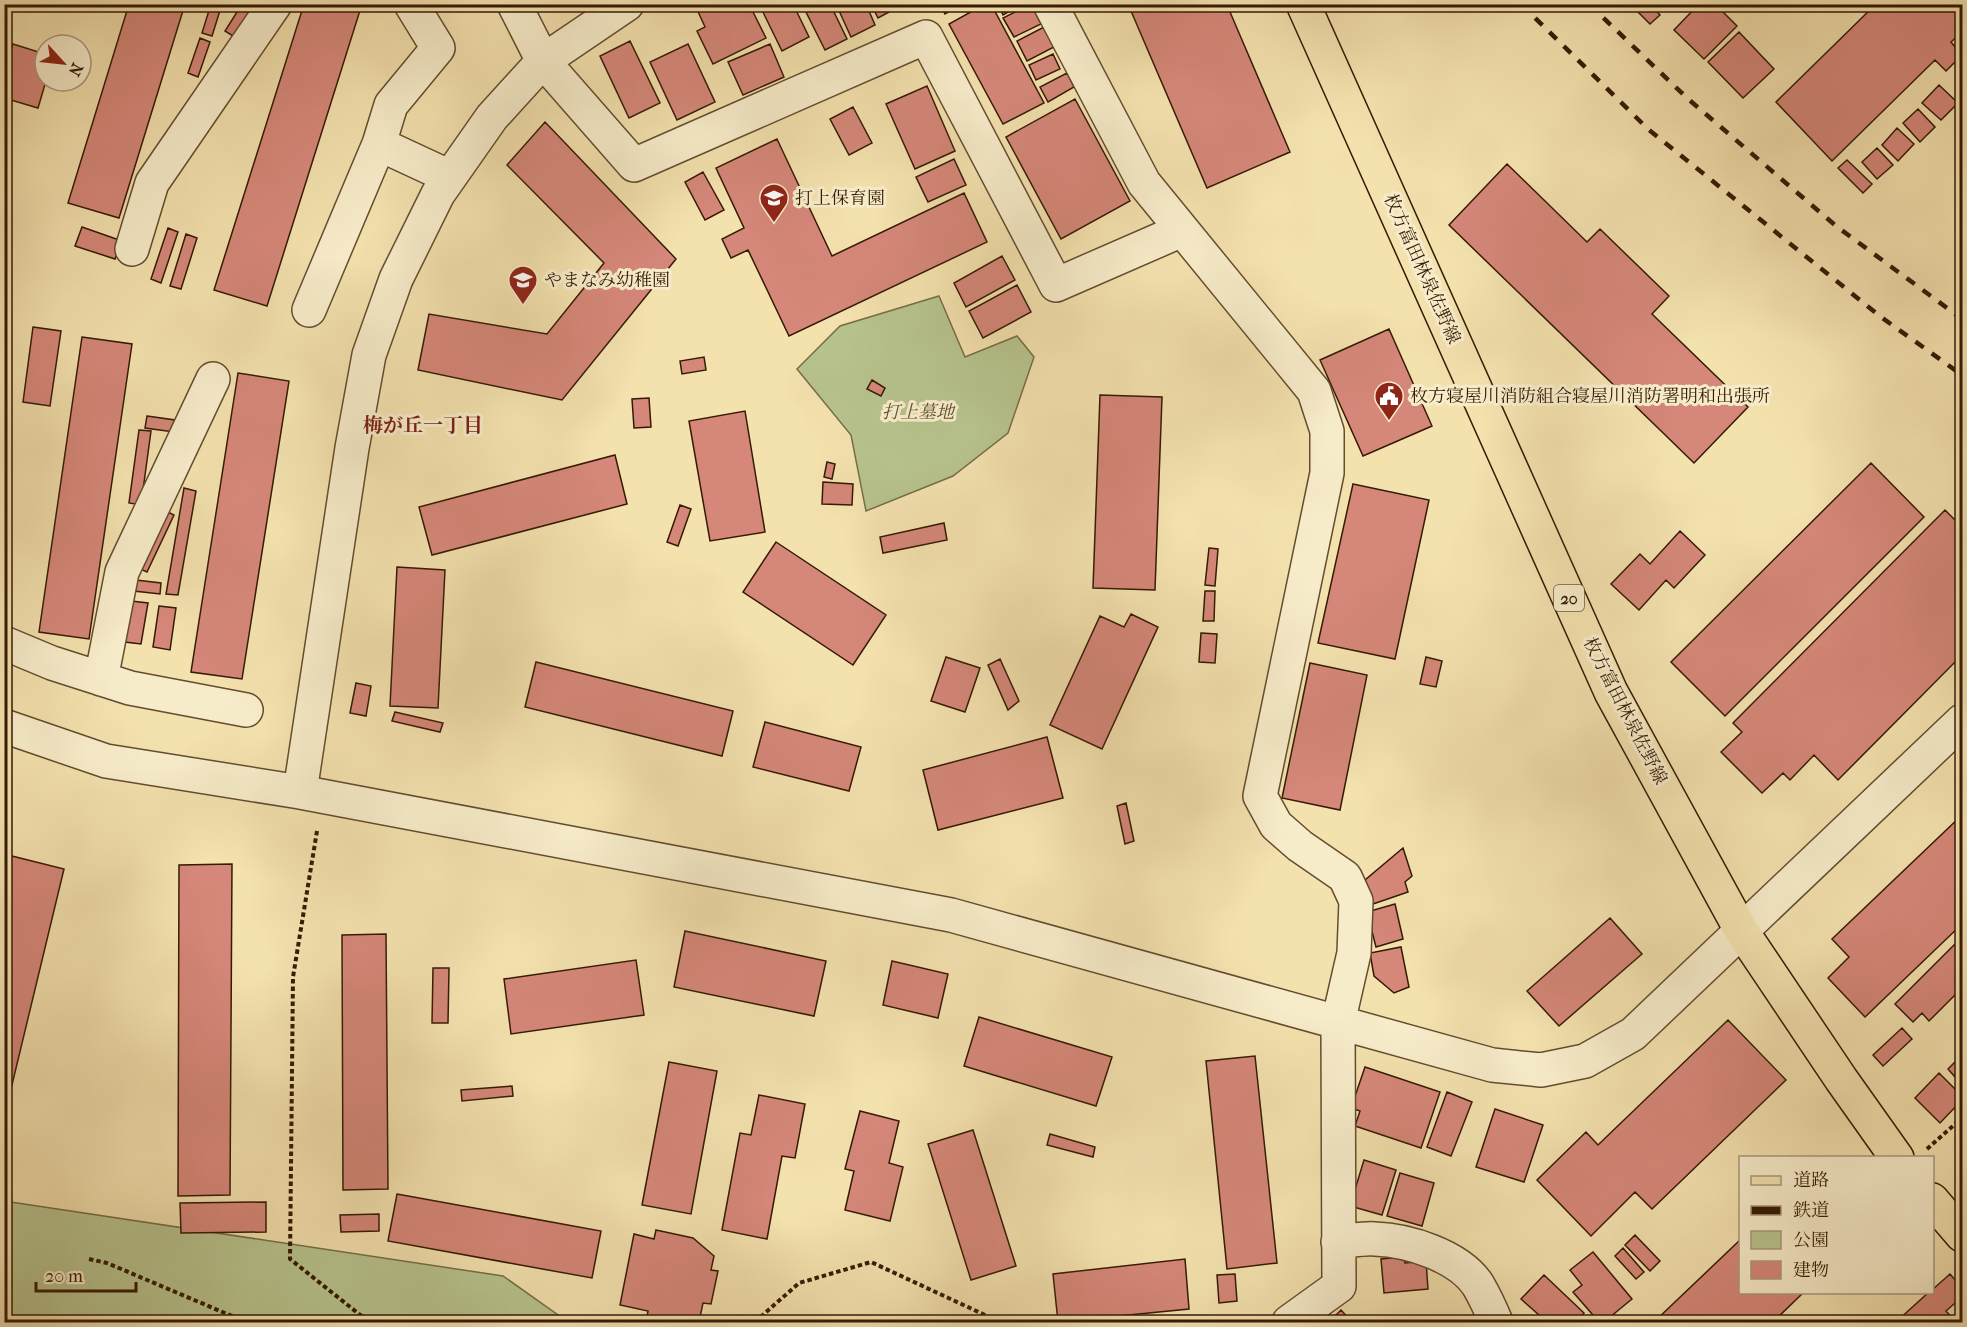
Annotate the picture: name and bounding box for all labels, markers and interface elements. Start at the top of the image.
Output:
north arrow [33,33,93,93]
text: N [64,60,87,80]
school or university icon: 打上保育園 [758,182,790,224]
place label: 打上保育園 [795,188,885,209]
street label: 枚方富田林泉佐野線 [1379,191,1465,347]
school or university icon: やまなみ幼稚園 [507,264,539,306]
place label: やまなみ幼稚園 [544,270,670,291]
public building icon: 枚方寝屋川消防組合寝屋川消防署明和出張所 [1373,380,1405,422]
place label: 枚方寝屋川消防組合寝屋川消防署明和出張所 [1410,386,1770,407]
park label: 打上墓地 [882,402,956,423]
district label: 梅が丘一丁目 [363,414,483,437]
road number: 20 [1554,585,1584,611]
street label: 枚方富田林泉佐野線 [1579,634,1671,788]
legend [1739,1156,1934,1294]
text: 道路 [1793,1170,1829,1191]
text: 鉄道 [1793,1200,1829,1221]
text: 公園 [1793,1230,1829,1251]
scale bar [36,1255,136,1293]
text: 建物 [1793,1260,1829,1281]
text: 20 m [45,1266,83,1287]

